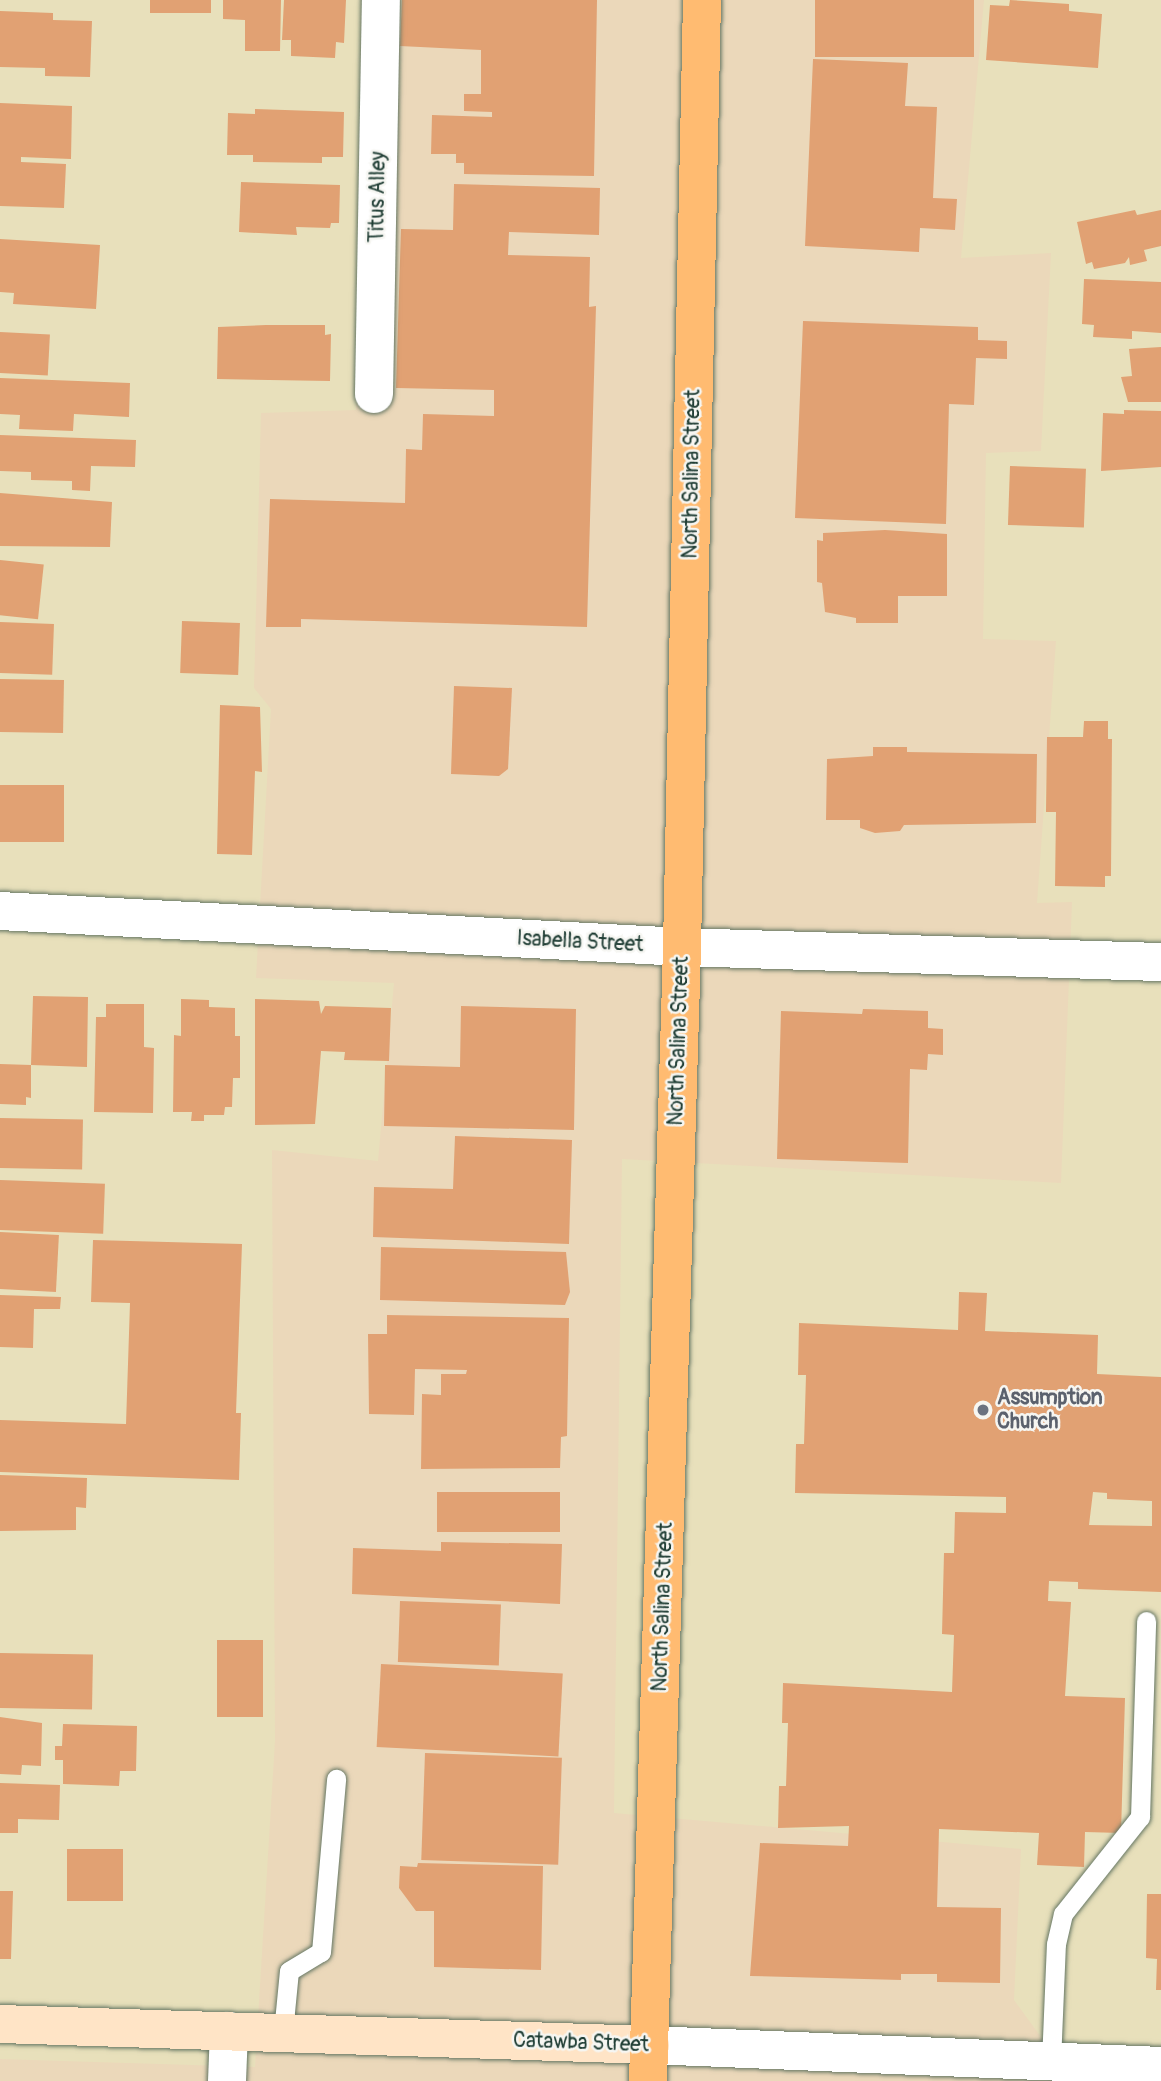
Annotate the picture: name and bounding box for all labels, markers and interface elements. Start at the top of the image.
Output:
street label: Titus Alley [365,151,391,243]
street label: North Salina Street [678,389,706,559]
street label: Isabella Street [516,926,644,958]
street label: North Salina Street [663,956,695,1126]
place label: Assumption Church [997,1385,1103,1435]
marker: Assumption Church [975,1402,991,1418]
street label: North Salina Street [647,1522,679,1692]
street label: Catawba Street [513,2028,649,2058]

